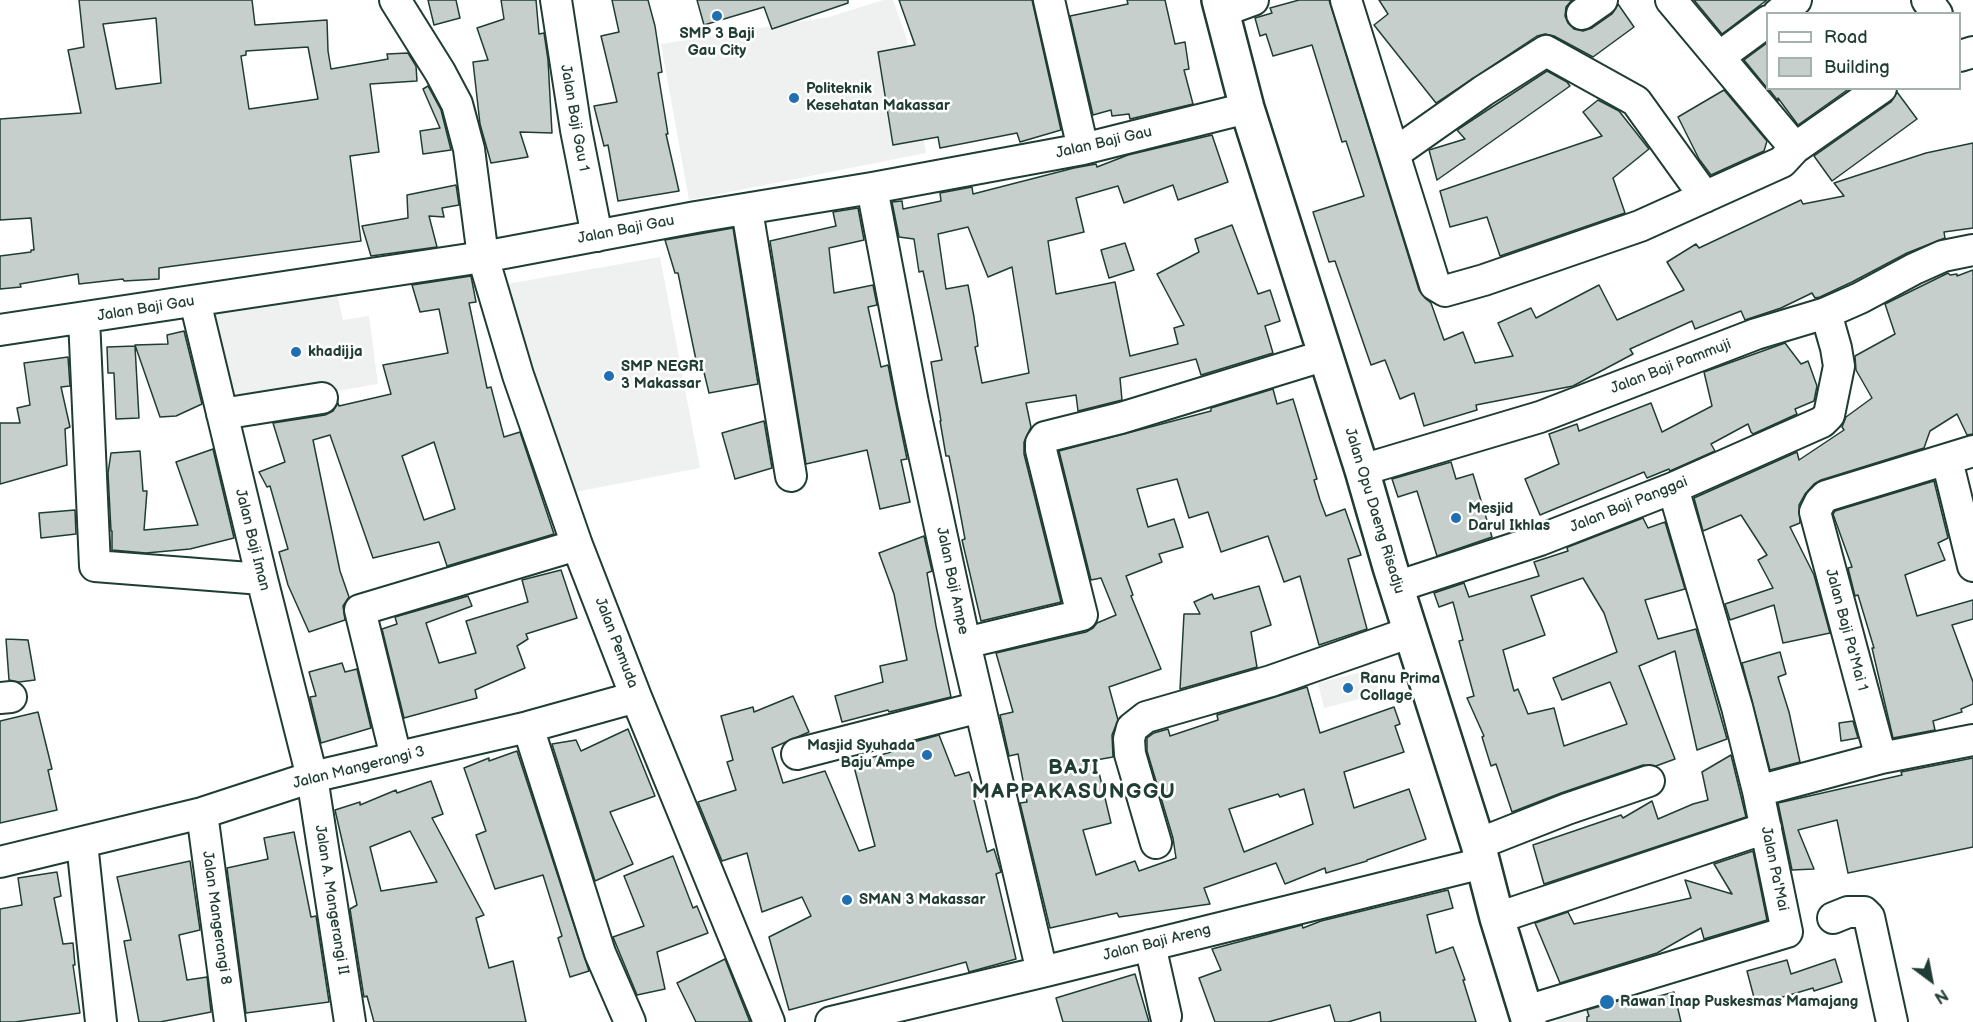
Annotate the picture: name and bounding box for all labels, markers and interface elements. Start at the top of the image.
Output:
marker: SMP 3 Baji Gau City [710,9,724,23]
legend [1766,12,1961,90]
place label: SMP 3 Baji Gau City [679,25,755,60]
text: Road [1824,27,1868,48]
text: Building [1824,57,1890,78]
street label: Jalan Baji Gau 1 [556,63,592,173]
place label: Politeknik Kesehatan Makassar [806,80,950,115]
marker: Politeknik Kesehatan Makassar [787,91,801,105]
street label: Jalan Baji Gau [1054,123,1154,163]
street label: Jalan Baji Gau [576,212,676,248]
street label: Jalan Baji Gau [96,292,196,326]
street label: Jalan Baji Pammuji [1608,336,1734,398]
place label: khadijja [308,343,363,361]
marker: khadijja [289,345,303,359]
place label: SMP NEGRI 3 Makassar [621,358,704,393]
marker: SMP NEGRI 3 Makassar [602,369,616,383]
street label: Jalan Opu Daeng Risadju [1340,426,1408,596]
street label: Jalan Baji Panggai [1568,473,1690,537]
street label: Jalan Baji Iman [231,487,273,593]
place label: Mesjid Darul Ikhlas [1468,500,1550,535]
marker: Mesjid Darul Ikhlas [1449,511,1463,525]
street label: Jalan Baji Ampe [932,526,972,636]
street label: Jalan Baji Pa'Mai 1 [1821,567,1871,693]
street label: Jalan Pemuda [590,595,642,691]
place label: Ranu Prima Collage [1360,670,1440,705]
marker: Ranu Prima Collage [1341,681,1355,695]
place label: Masjid Syuhada Baju Ampe [807,737,915,772]
street label: Jalan Mangerangi 3 [291,743,427,793]
marker: Masjid Syuhada Baju Ampe [920,748,934,762]
district label: BAJI MAPPAKASUNGGU [972,756,1176,806]
street label: Jalan A. Mangerangi II [310,824,352,976]
street label: Jalan Pa'Mai [1756,825,1792,913]
street label: Jalan Mangerangi 8 [198,850,234,986]
place label: SMAN 3 Makassar [859,891,985,909]
marker: SMAN 3 Makassar [840,893,854,907]
street label: Jalan Baji Areng [1101,921,1213,965]
north arrow [1901,950,1961,1010]
text: N [1931,984,1951,1007]
marker: Rawan Inap Puskesmas Mamajang [1598,993,1616,1011]
place label: Rawan Inap Puskesmas Mamajang [1620,993,1858,1011]

